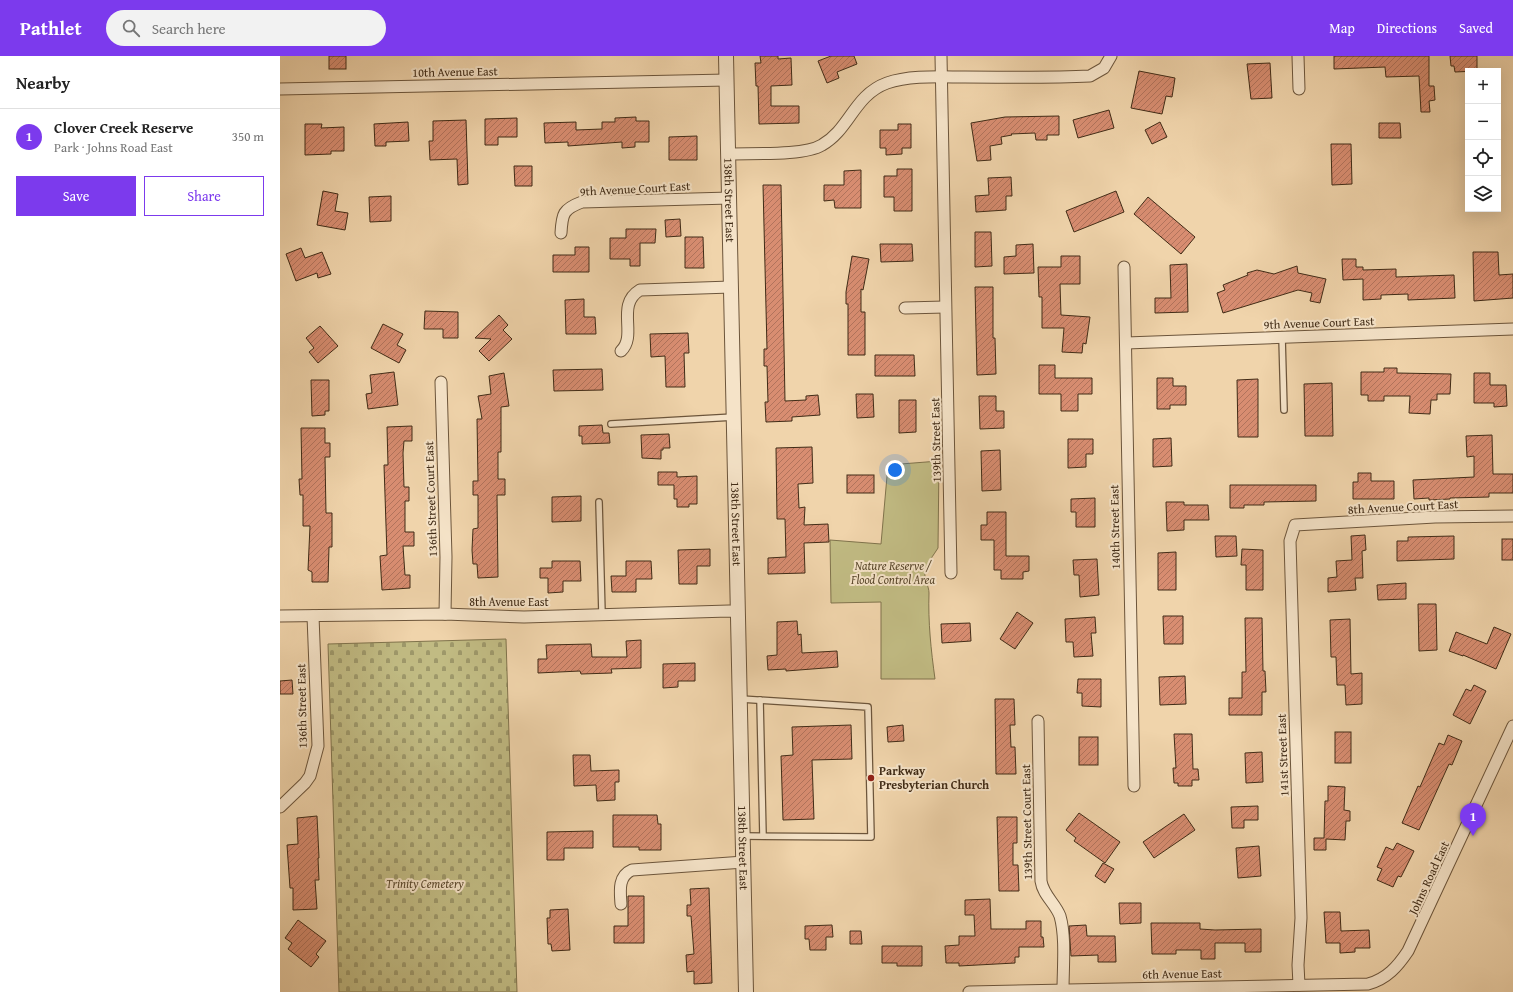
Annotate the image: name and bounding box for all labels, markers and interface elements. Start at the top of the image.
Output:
search box [106,10,386,46]
text: Pathlet [20,14,82,42]
icon: search [120,17,142,39]
text: Search here [152,18,226,39]
text: Map [1329,18,1355,38]
text: Directions [1377,18,1437,38]
text: Saved [1459,18,1493,38]
street label: 10th Avenue East [412,62,499,81]
map controls [1465,68,1501,212]
button: + [1465,68,1501,104]
text: Nearby [16,70,70,95]
button: − [1465,104,1501,140]
text: Clover Creek Reserve [54,117,194,138]
text: 1 [26,127,32,146]
text: 350 m [232,127,264,146]
text: Park · Johns Road East [54,138,173,157]
button: locate [1465,140,1501,176]
street label: 138th Street East [720,157,739,243]
button: Save [16,176,136,216]
button: Share [144,176,264,216]
button: layers [1465,176,1501,212]
street label: 9th Avenue Court East [579,177,691,200]
street label: 9th Avenue Court East [1263,312,1375,333]
street label: 139th Street East [926,397,945,483]
street label: 136th Street Court East [420,440,441,557]
your location [885,460,905,480]
street label: 138th Street East [727,481,746,567]
street label: 140th Street East [1105,484,1124,570]
street label: 8th Avenue Court East [1347,495,1459,518]
park label: Nature Reserve / Flood Control Area [850,557,935,588]
street label: 8th Avenue East [469,593,550,610]
street label: 136th Street East [292,663,311,749]
street label: 141st Street East [1273,713,1292,797]
place label: Parkway Presbyterian Church [879,762,989,793]
street label: 139th Street Court East [1017,763,1036,880]
marker: Parkway Presbyterian Church [866,773,876,783]
pin: 1 [1460,803,1486,836]
street label: 138th Street East [734,805,753,891]
street label: Johns Road East [1403,838,1453,919]
park label: Trinity Cemetery [386,875,464,892]
street label: 6th Avenue East [1142,964,1223,983]

